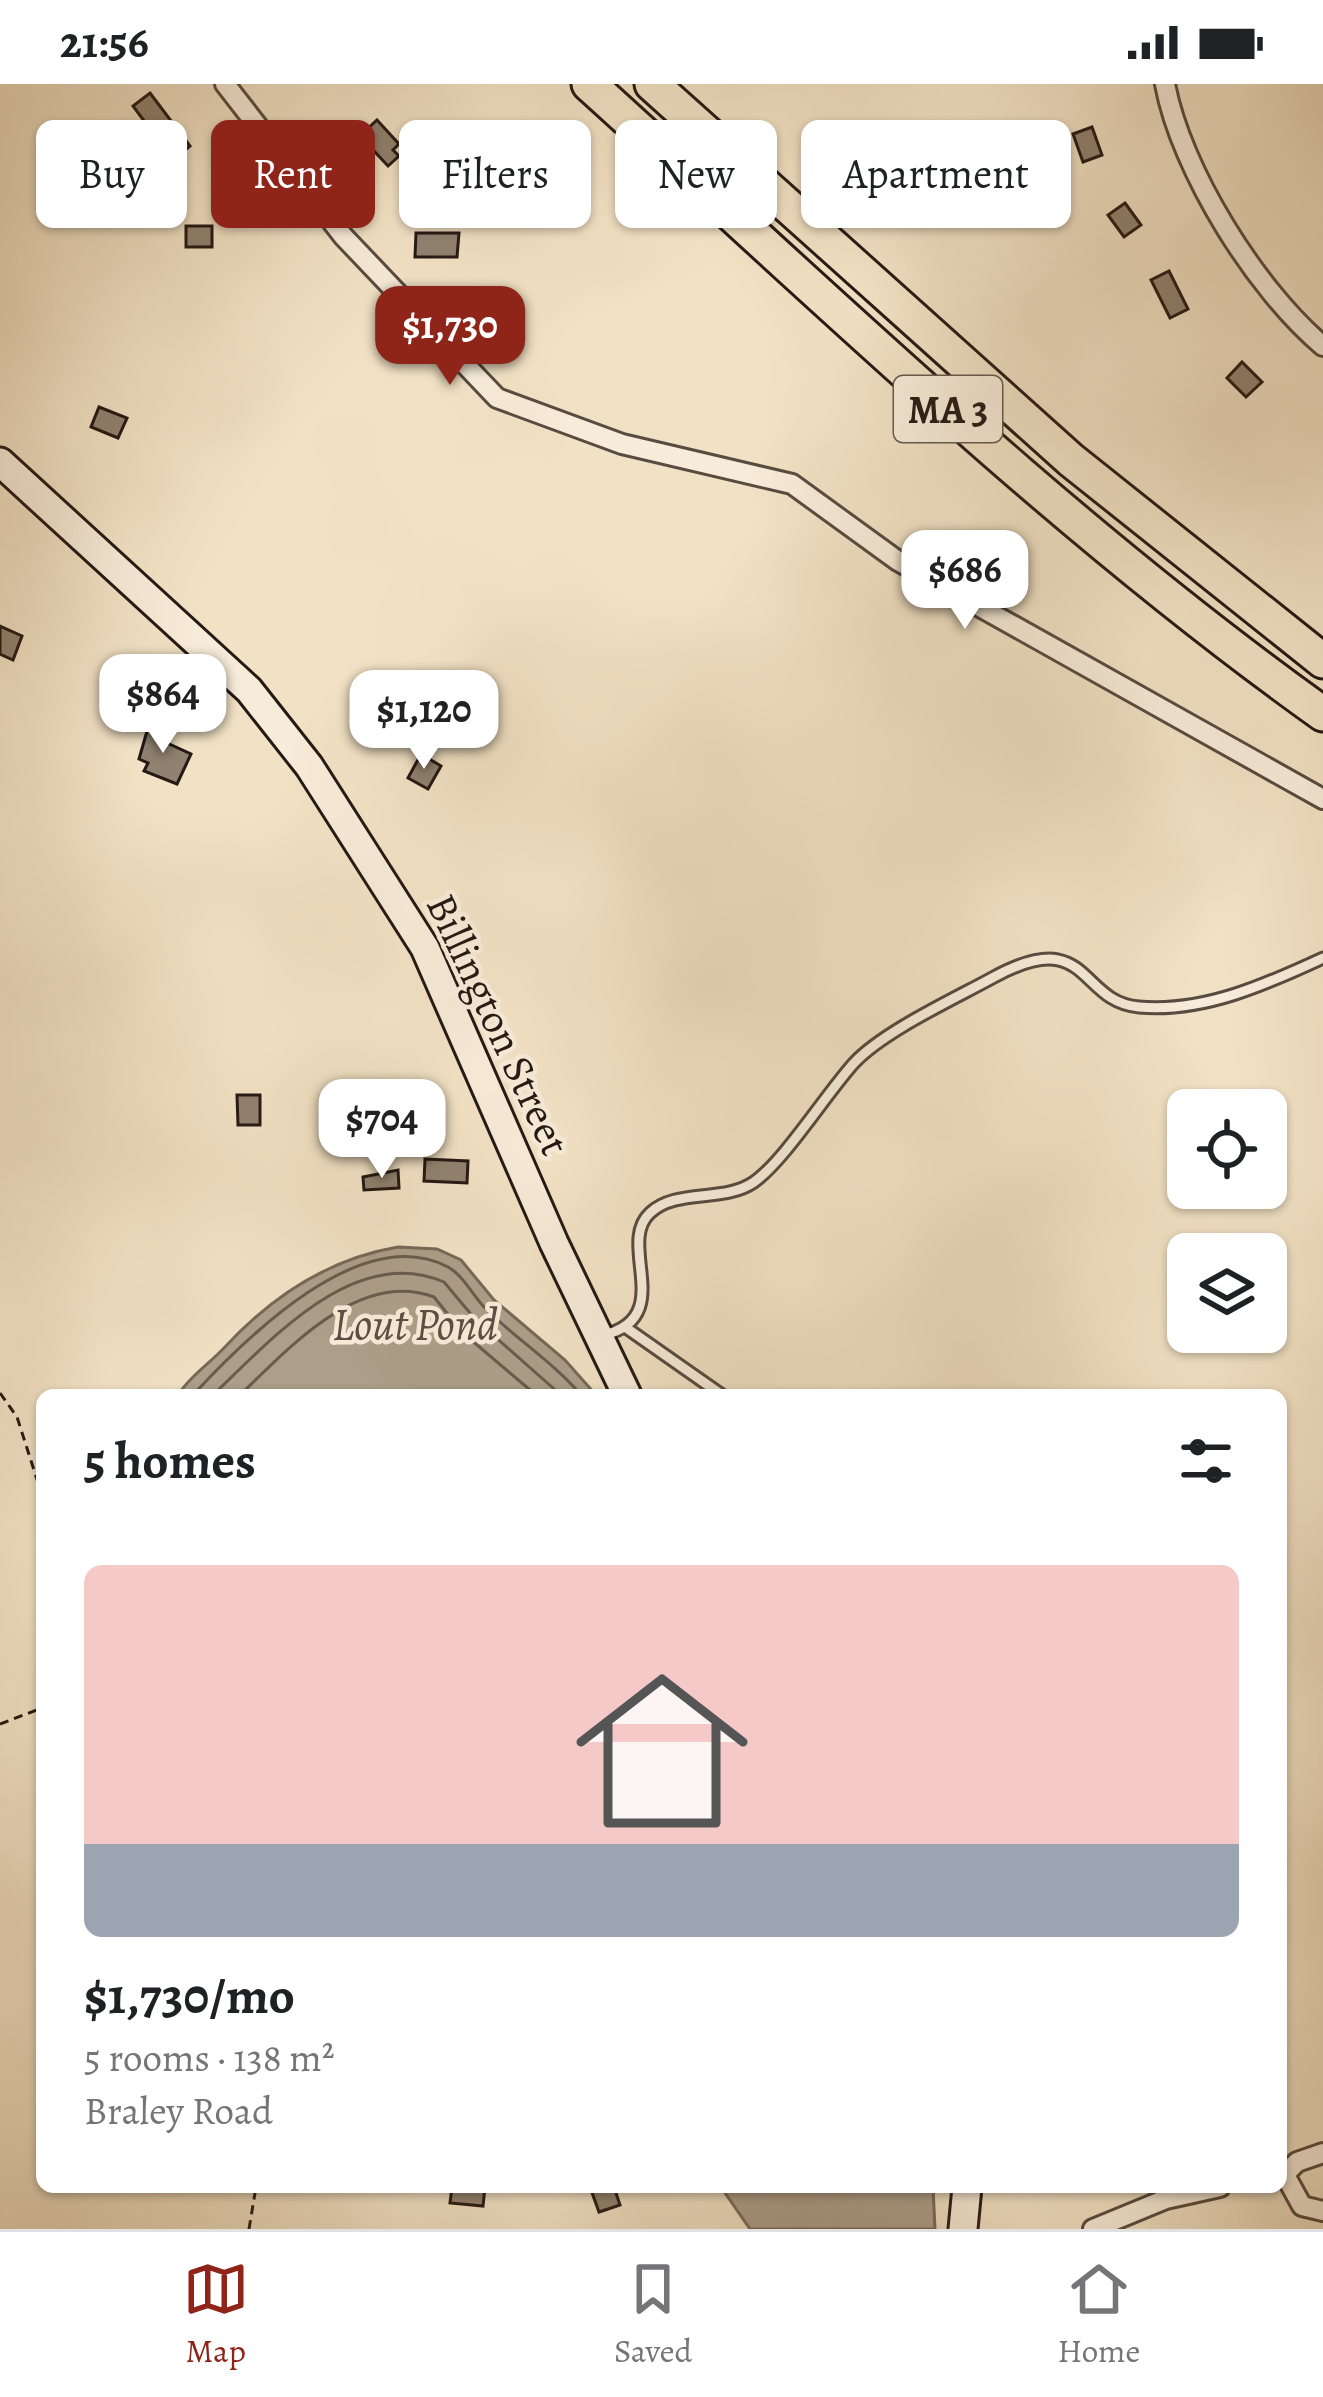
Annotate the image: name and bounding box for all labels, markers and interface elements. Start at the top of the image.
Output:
text: 21:56 [60,11,149,73]
chip: Buy [36,120,187,228]
chip: Rent [211,120,375,228]
chip: Filters [399,120,591,228]
chip: New [615,120,777,228]
chip: Apartment [801,120,1071,228]
pin: $1,730 [352,286,548,388]
text: $1,730 [402,298,498,351]
road number: MA 3 [894,376,1002,442]
pin: $686 [894,530,1036,632]
text: $686 [928,542,1002,595]
pin: $864 [92,654,234,756]
text: $864 [126,666,200,719]
pin: $1,120 [326,670,522,772]
text: $1,120 [376,682,472,735]
street label: Billington Street [413,884,584,1164]
pin: $704 [311,1079,453,1181]
map controls [1167,1089,1287,1353]
button: locate [1167,1089,1287,1209]
text: $704 [346,1091,418,1144]
button: layers [1167,1233,1287,1353]
water label: Lout Pond [332,1293,498,1355]
text: 5 homes [84,1426,256,1496]
icon: filters [1173,1428,1239,1494]
icon: home [554,1643,770,1859]
text: $1,730/mo [84,1961,295,2031]
text: 5 rooms · 138 m² [84,2031,335,2084]
text: Braley Road [84,2084,273,2137]
tab: Map [183,2256,249,2373]
tab: Saved [614,2256,692,2373]
tab: Home [1057,2256,1140,2373]

